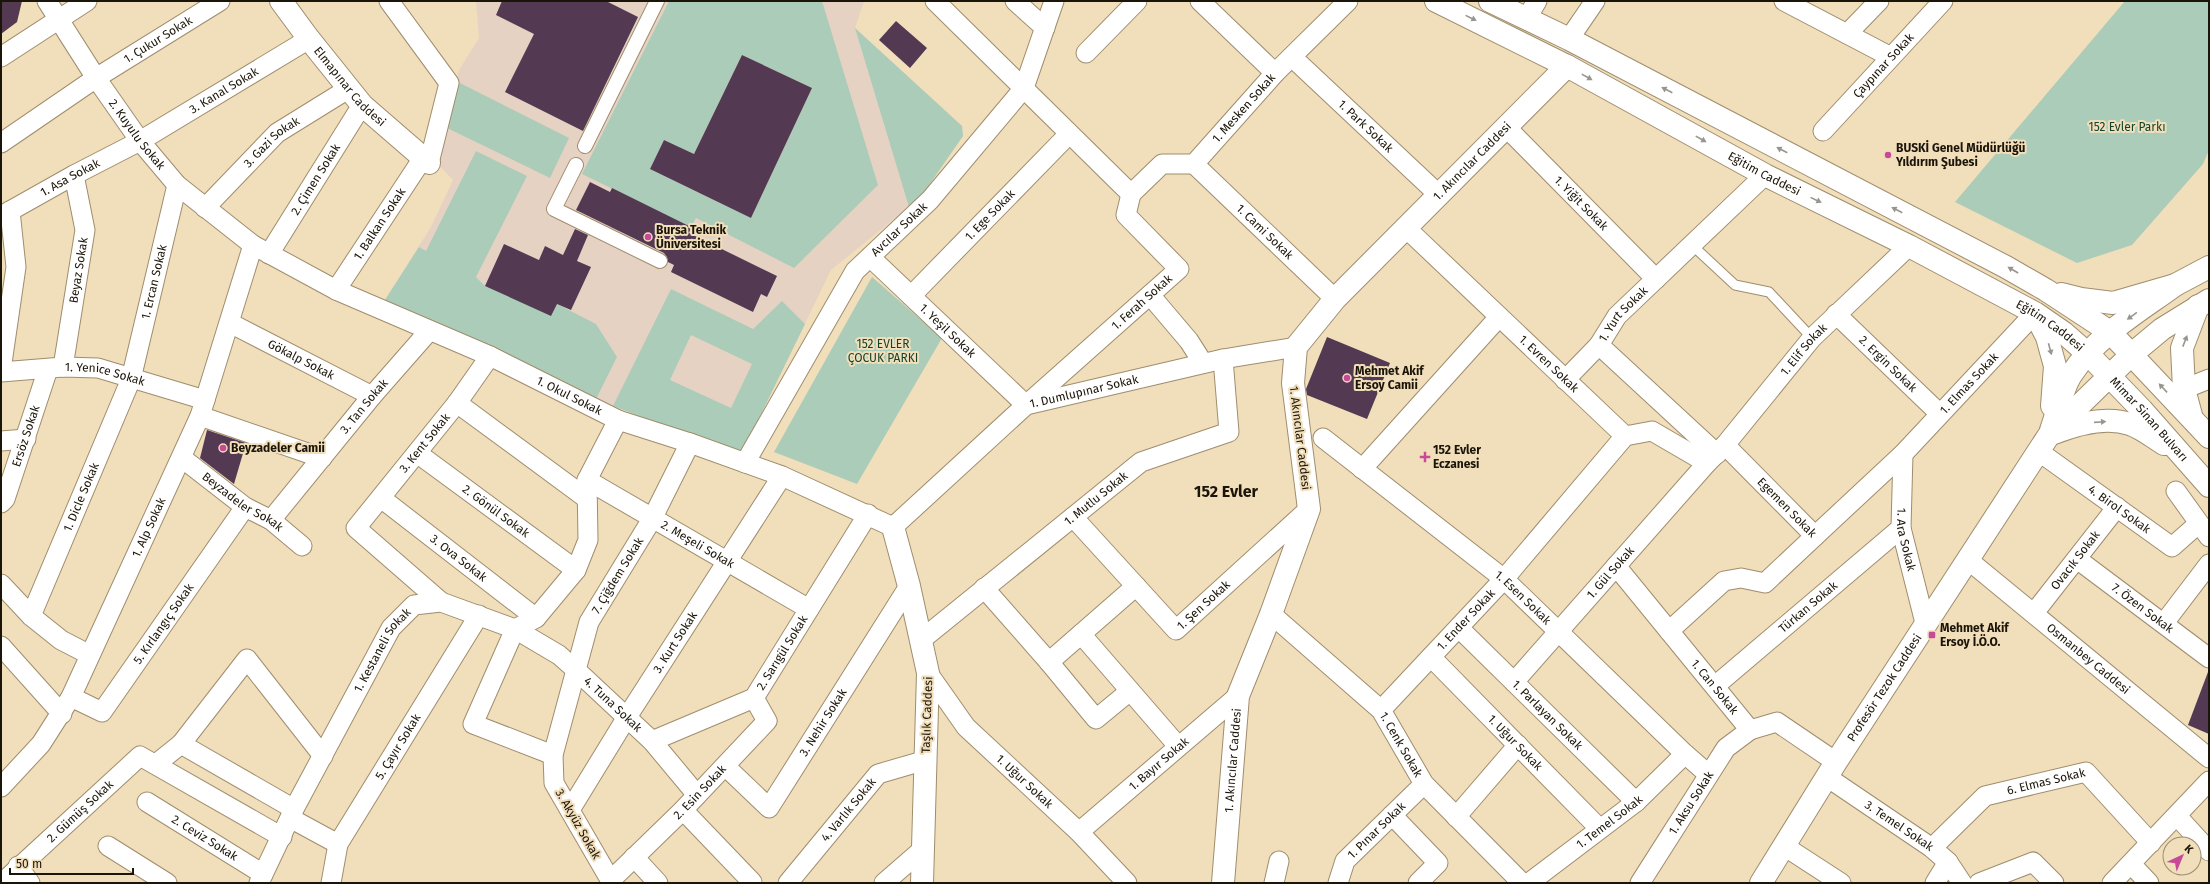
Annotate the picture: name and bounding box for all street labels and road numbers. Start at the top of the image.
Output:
street label: 1. Çukur Sokak [121,13,195,66]
street label: Çaypınar Sokak [1850,30,1917,101]
street label: Elmapınar Caddesi [311,44,389,129]
street label: 3. Kanal Sokak [187,64,262,116]
street label: 1. Mesken Sokak [1209,70,1279,146]
street label: 2. Kuyulu Sokak [106,96,169,173]
street label: 1. Park Sokak [1335,97,1397,156]
street label: 3. Gazi Sokak [241,113,303,170]
street label: 1. Akıncılar Caddesi [1430,119,1514,203]
street label: 2. Çimen Sokak [288,140,344,218]
street label: Eğitim Caddesi [1725,149,1803,198]
street label: 1. Asa Sokak [38,156,103,199]
street label: 1. Yiğit Sokak [1551,173,1612,234]
street label: 1. Balkan Sokak [351,185,409,263]
street label: 1. Ege Sokak [962,186,1018,243]
street label: Avcılar Sokak [868,199,931,259]
street label: 1. Cami Sokak [1233,201,1297,263]
street label: Beyaz Sokak [66,235,91,304]
street label: 1. Ercan Sokak [138,242,170,321]
street label: 1. Ferah Sokak [1109,271,1176,333]
street label: 1. Yurt Sokak [1596,283,1651,344]
street label: Eğitim Caddesi [2014,297,2087,354]
street label: 1. Yeşil Sokak [917,301,979,361]
street label: 1. Elif Sokak [1777,320,1830,378]
street label: 1. Evren Sokak [1516,332,1582,396]
street label: 2. Ergin Sokak [1856,333,1920,395]
street label: Gökalp Sokak [265,337,338,383]
street label: 1. Elmas Sokak [1937,349,2002,417]
street label: 1. Yenice Sokak [65,360,147,389]
street label: 1. Dumlupınar Sokak [1028,372,1140,411]
street label: 1. Okul Sokak [534,373,605,418]
street label: Mimar Sinan Bulvarı [2107,374,2191,464]
street label: 3. Tan Sokak [337,375,391,436]
street label: 1. Akıncılar Caddesi [1287,385,1313,491]
street label: Ersöz Sokak [9,403,43,469]
street label: 3. Kent Sokak [397,410,453,476]
street label: 1. Dicle Sokak [60,460,102,534]
street label: 1. Mutlu Sokak [1061,468,1131,528]
street label: Beyzadeler Sokak [199,469,287,535]
street label: Egemen Sokak [1754,475,1820,541]
street label: 2. Gönül Sokak [460,482,533,541]
street label: 4. Birol Sokak [2085,482,2154,537]
street label: 1. Alp Sokak [129,495,169,560]
street label: 1. Ara Sokak [1894,508,1919,573]
street label: 2. Meşeli Sokak [659,518,738,571]
street label: Ovacık Sokak [2048,527,2103,593]
street label: 3. Ova Sokak [427,532,490,585]
street label: 7. Çiğdem Sokak [589,534,647,616]
street label: 1. Gül Sokak [1584,543,1638,601]
street label: 1. Esen Sokak [1492,568,1555,628]
street label: 1. Şen Sokak [1174,577,1233,633]
street label: Türkan Sokak [1776,578,1841,636]
street label: 5. Kırlangıç Sokak [131,580,197,667]
street label: 7. Özen Sokak [2109,580,2177,636]
street label: 1. Ender Sokak [1434,586,1498,653]
street label: 1. Kestaneli Sokak [351,605,414,695]
street label: 3. Kurt Sokak [650,608,700,676]
street label: 2. Sarıgül Sokak [754,612,811,693]
street label: Osmanbey Caddesi [2044,620,2133,697]
street label: Profesör Tezok Caddesi [1844,631,1925,744]
street label: 1. Can Sokak [1688,656,1742,718]
street label: 4. Tuna Sokak [581,674,645,736]
street label: Taşlık Caddesi [919,676,935,754]
street label: 1. Parlayan Sokak [1509,677,1586,753]
street label: 3. Nehir Sokak [796,685,850,759]
street label: 1. Akıncılar Caddesi [1222,708,1244,813]
street label: 1. Cenk Sokak [1377,710,1426,780]
street label: 5. Çayır Sokak [373,711,424,782]
street label: 1. Uğur Sokak [1485,712,1546,774]
street label: 1. Bayır Sokak [1126,734,1192,793]
street label: 1. Uğur Sokak [993,752,1056,812]
street label: 2. Esin Sokak [671,761,730,822]
street label: 6. Elmas Sokak [2005,765,2087,798]
street label: 1. Aksu Sokak [1666,768,1717,837]
street label: 4. Varlık Sokak [818,774,879,844]
street label: 2. Gümüş Sokak [44,777,117,845]
street label: 3. Akyüz Sokak [552,786,604,862]
street label: 1. Temel Sokak [1574,792,1646,852]
street label: 3. Temel Sokak [1862,798,1937,854]
street label: 1. Pınar Sokak [1345,799,1409,862]
street label: 2. Ceviz Sokak [169,812,241,864]

